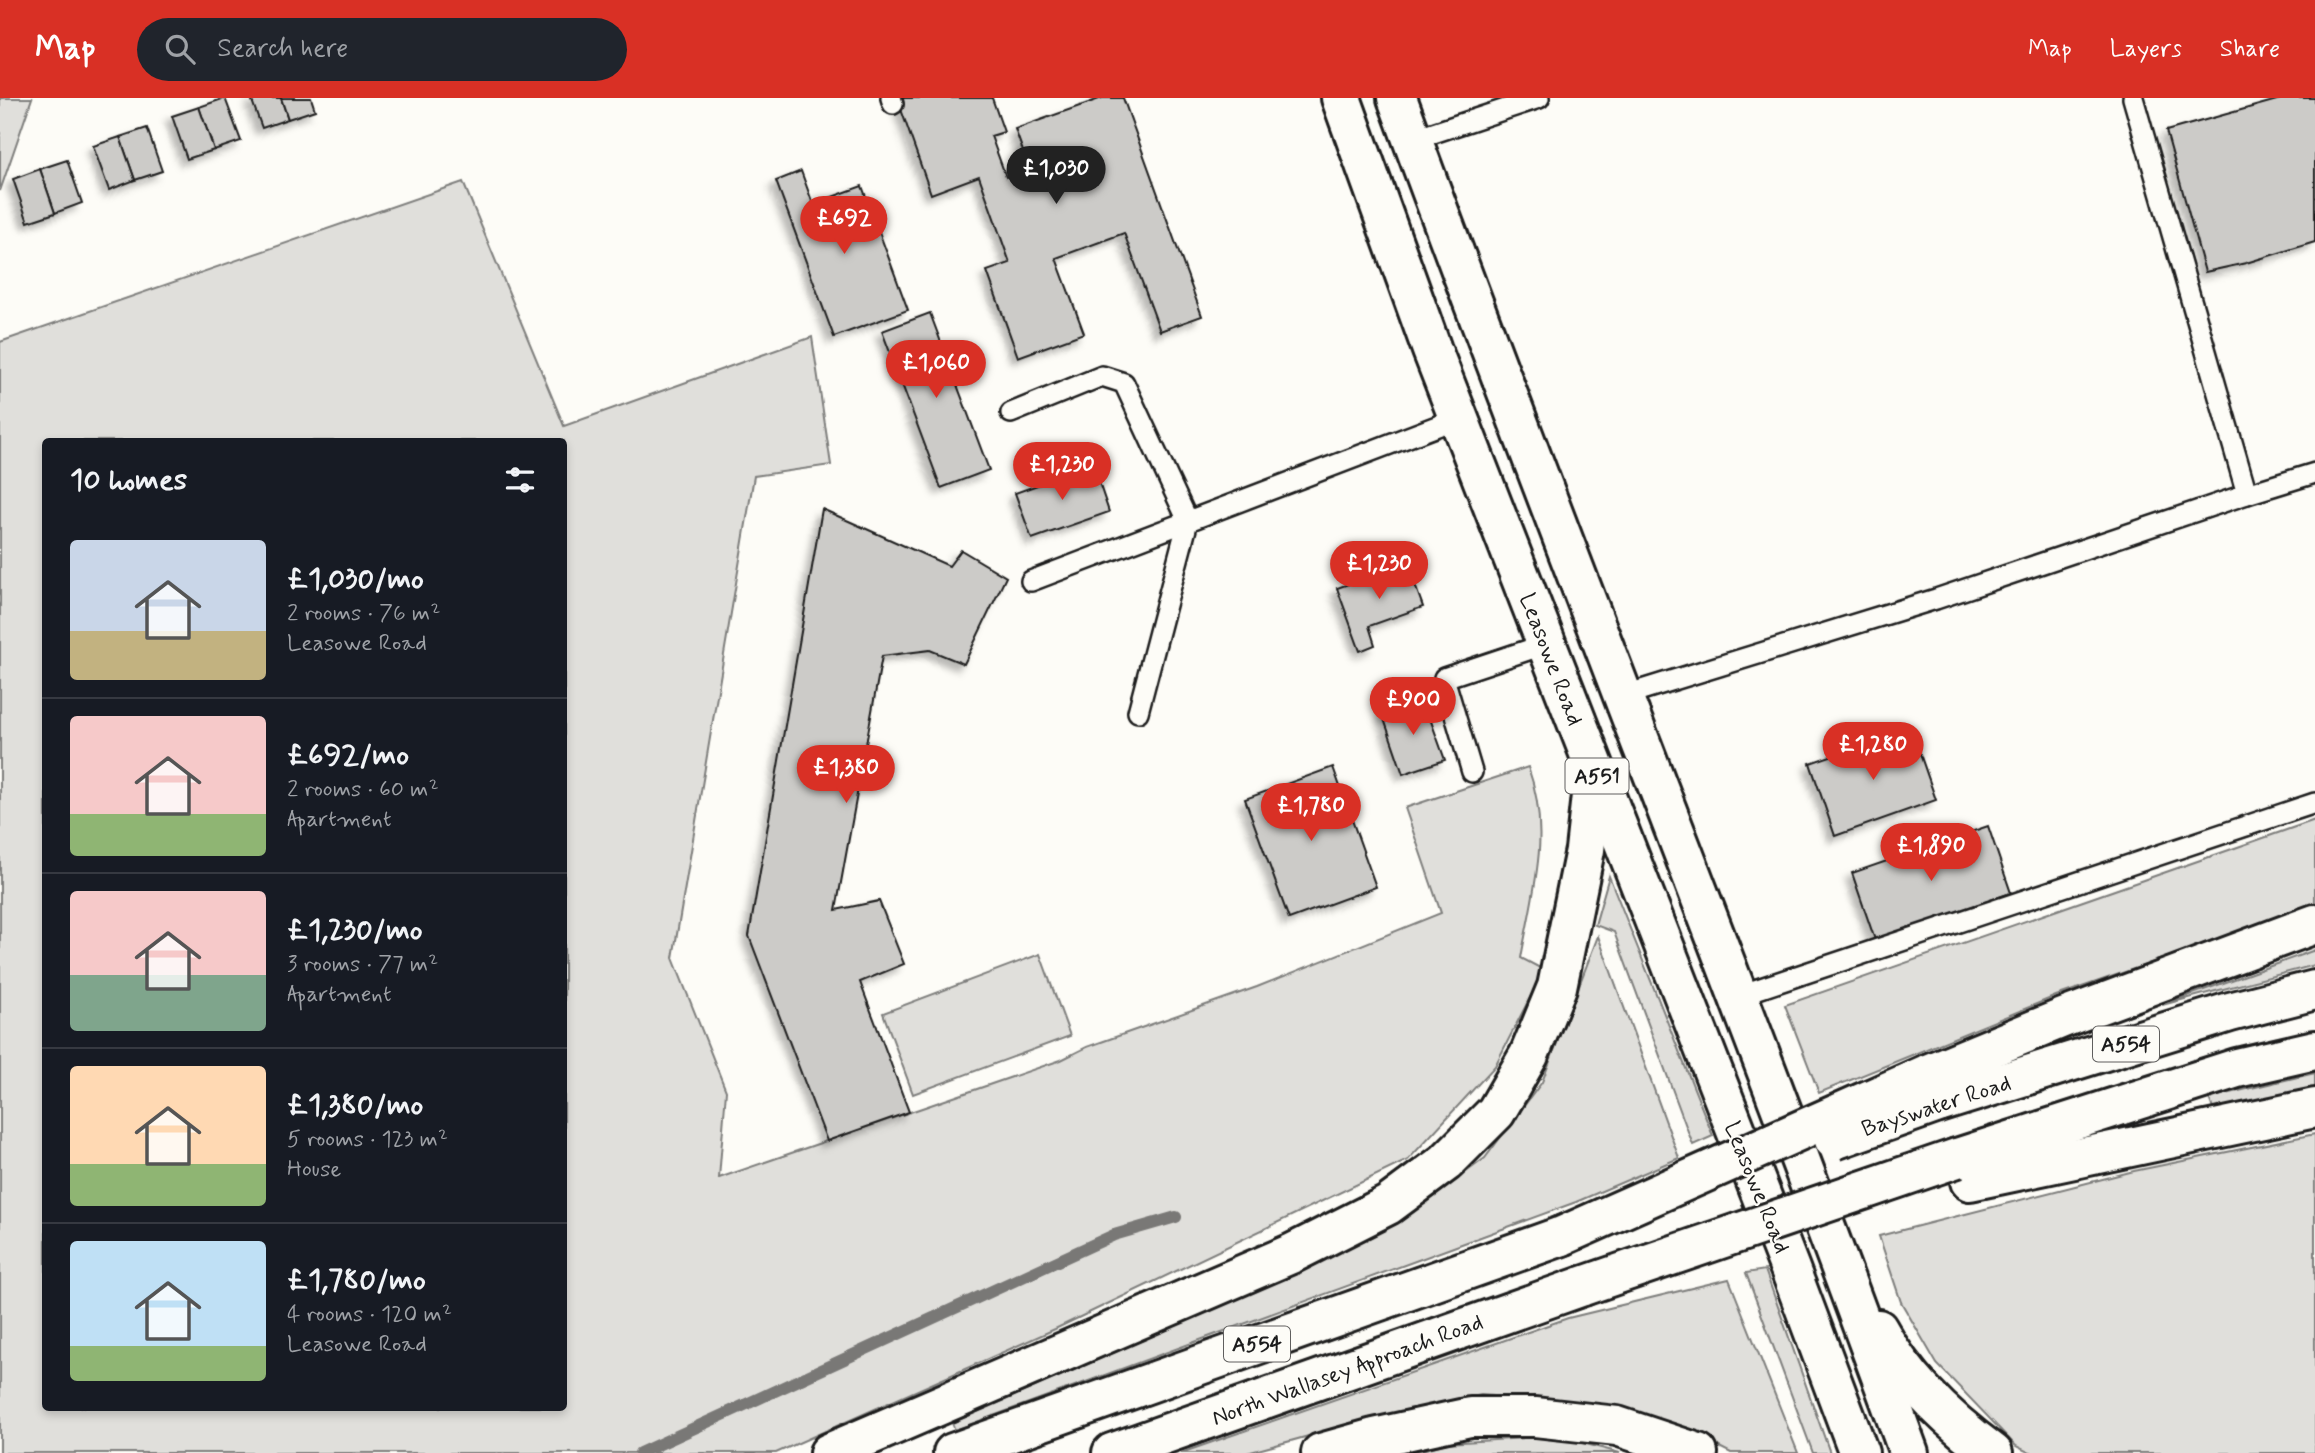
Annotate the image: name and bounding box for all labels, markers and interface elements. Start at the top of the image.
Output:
search box [137,18,627,81]
text: Map [35,27,95,71]
icon: search [161,30,199,68]
text: Search here [217,32,348,66]
text: Map [2028,34,2072,65]
text: Layers [2110,34,2182,65]
text: Share [2220,34,2280,65]
pin: £1,030 [999,146,1113,206]
text: £1,030 [1023,154,1089,184]
pin: £692 [803,197,885,256]
text: £692 [816,204,872,234]
pin: £1,060 [879,341,993,400]
text: £1,060 [902,348,970,378]
pin: £1,230 [1005,442,1119,502]
text: £1,230 [1029,450,1095,480]
text: 10 homes [70,461,187,500]
icon: filters [501,461,539,499]
pin: £1,230 [1322,542,1436,601]
text: £1,230 [1346,549,1412,579]
text: £1,030/mo [287,560,424,599]
icon: home [126,568,210,652]
street label: Leasowe Road [1511,589,1589,730]
text: 2 rooms · 76 m² [287,599,440,629]
text: Leasowe Road [287,629,427,659]
pin: £900 [1372,678,1454,737]
text: £900 [1386,685,1440,715]
pin: £1,280 [1816,722,1930,782]
text: £1,280 [1839,730,1907,760]
text: £692/mo [287,736,409,775]
icon: home [126,744,210,828]
pin: £1,380 [789,746,903,805]
text: £1,380 [813,753,879,783]
road number: A551 [1566,758,1628,794]
text: 2 rooms · 60 m² [287,775,439,805]
pin: £1,780 [1254,784,1368,843]
text: £1,780 [1277,791,1345,821]
text: Apartment [287,805,392,835]
pin: £1,890 [1874,824,1988,883]
text: £1,890 [1897,831,1965,861]
text: £1,230/mo [287,911,423,950]
icon: home [126,919,210,1003]
text: 3 rooms · 77 m² [287,950,438,980]
text: Apartment [287,980,392,1010]
road number: A554 [2093,1026,2159,1062]
street label: Bayswater Road [1858,1069,2015,1145]
text: £1,380/mo [287,1086,423,1125]
icon: home [126,1094,210,1178]
street label: Leasowe Road [1716,1117,1796,1258]
text: 5 rooms · 123 m² [287,1125,448,1155]
text: House [287,1155,341,1185]
text: £1,780/mo [287,1261,426,1300]
icon: home [126,1269,210,1353]
text: 4 rooms · 120 m² [287,1300,452,1330]
street label: North Wallasey Approach Road [1208,1308,1488,1435]
road number: A554 [1224,1326,1290,1362]
text: Leasowe Road [287,1330,427,1360]

